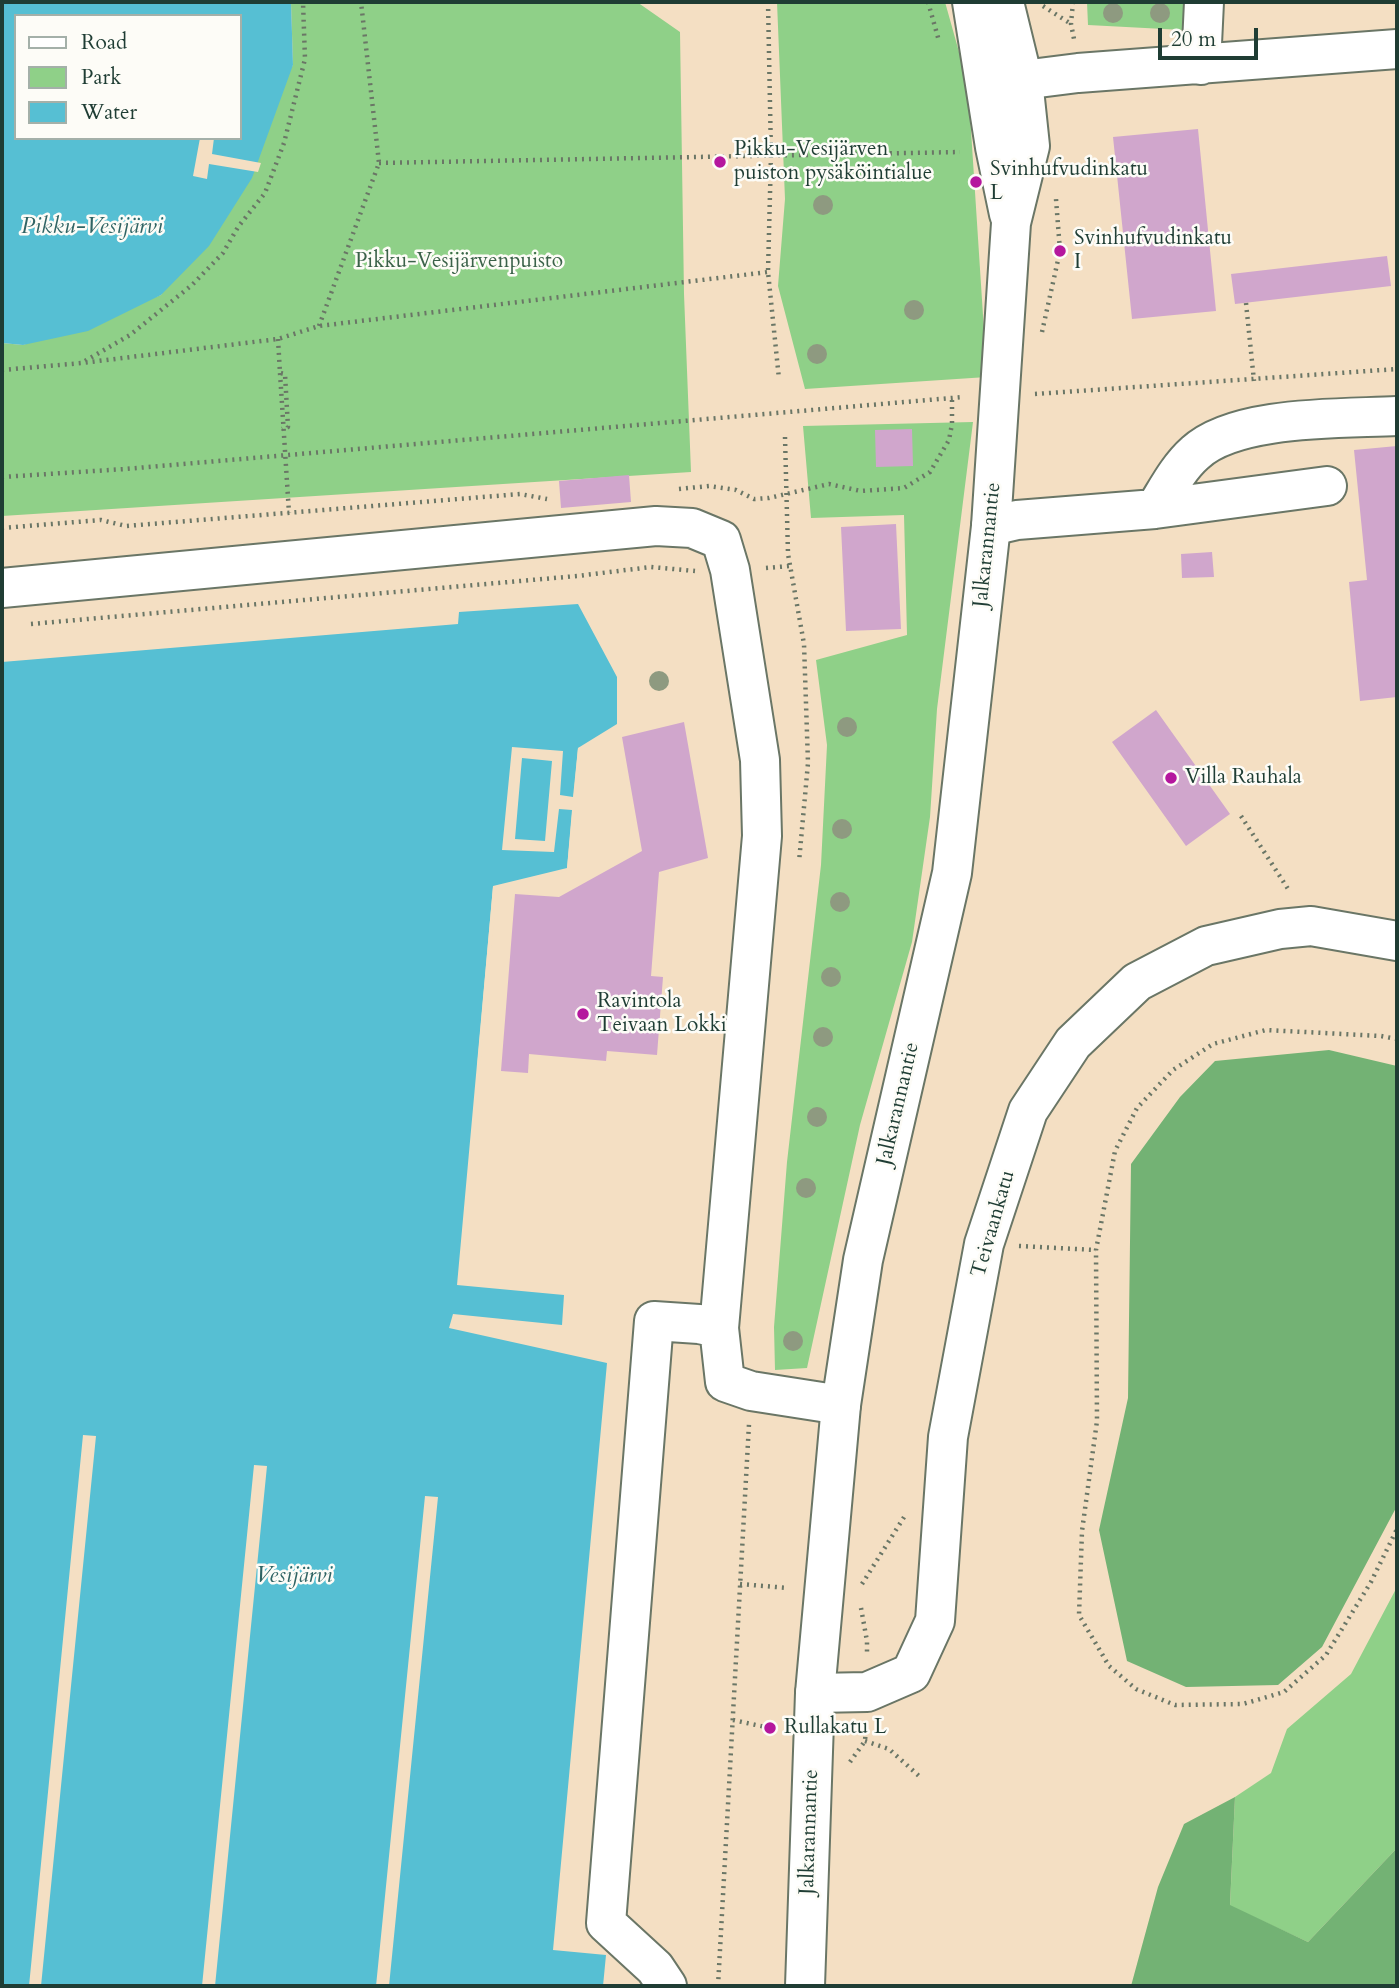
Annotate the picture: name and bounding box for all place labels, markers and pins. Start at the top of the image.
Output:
place label: Pikku-Vesijärven puiston pysäköintialue [734,137,932,187]
marker: Pikku-Vesijärven puiston pysäköintialue [712,154,728,170]
place label: Svinhufvudinkatu L [990,157,1148,207]
marker: Svinhufvudinkatu L [968,174,984,190]
place label: Svinhufvudinkatu I [1074,226,1232,276]
marker: Svinhufvudinkatu I [1052,243,1068,259]
place label: Villa Rauhala [1185,765,1302,791]
marker: Villa Rauhala [1163,770,1179,786]
place label: Ravintola Teivaan Lokki [597,989,727,1039]
marker: Ravintola Teivaan Lokki [575,1006,591,1022]
place label: Rullakatu L [784,1715,887,1741]
marker: Rullakatu L [762,1720,778,1736]

